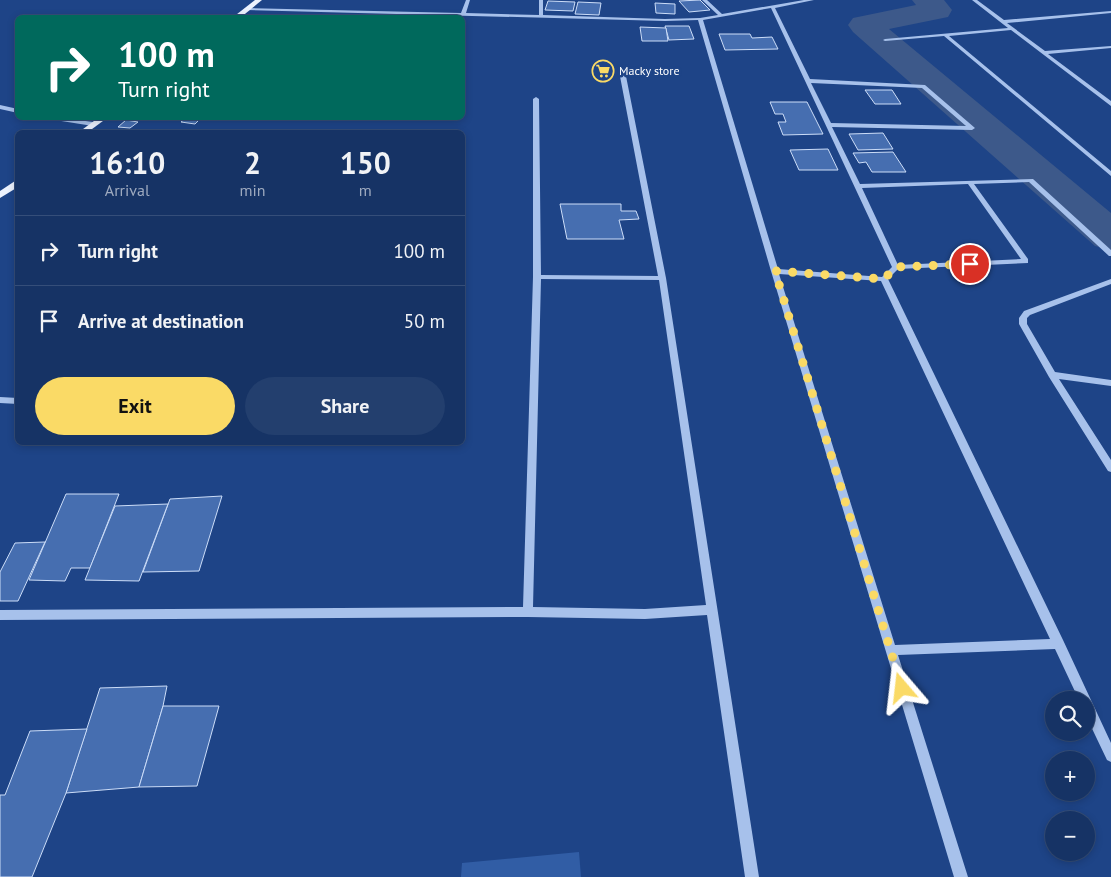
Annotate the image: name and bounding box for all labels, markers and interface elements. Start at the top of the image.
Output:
text: 100 m [118,31,215,77]
icon: right [35,35,100,100]
supermarket icon: Macky store [591,59,615,83]
place label: Macky store [619,63,679,78]
text: Turn right [118,75,210,103]
text: 16:10 [89,143,165,182]
text: 2 [244,143,261,182]
text: 150 [340,143,391,182]
text: Arrival [105,180,150,200]
text: min [240,180,266,200]
text: m [359,180,372,200]
icon: right [35,237,63,265]
text: Turn right [78,239,158,263]
text: 100 m [393,239,445,263]
pin [949,243,991,285]
icon: arrive [956,250,984,278]
icon: arrive [35,307,63,335]
text: Arrive at destination [78,309,244,333]
text: 50 m [404,309,445,333]
button: Exit [35,377,235,435]
button: Share [245,377,445,435]
position arrow [875,661,927,713]
map controls [1045,691,1095,861]
button: search [1045,691,1095,741]
button: + [1045,751,1095,801]
button: − [1045,811,1095,861]

